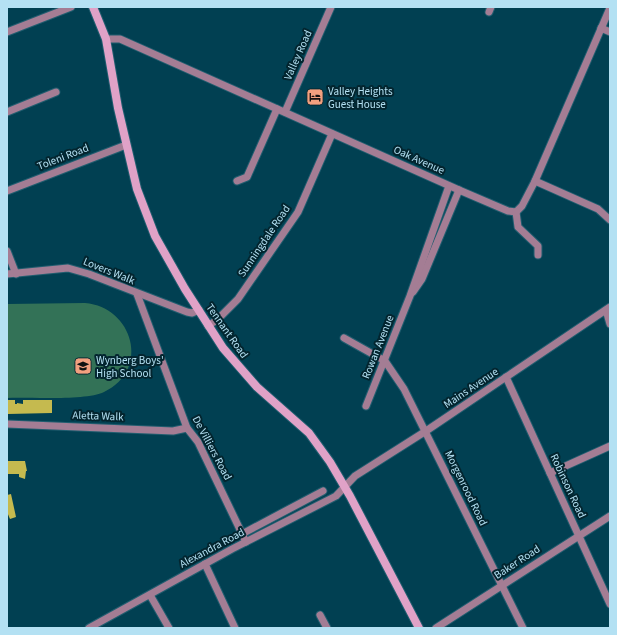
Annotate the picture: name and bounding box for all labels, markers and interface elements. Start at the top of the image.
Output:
street label: Valley Road [280,28,316,82]
place label: Valley Heights Guest House [328,84,393,112]
hotel icon: Valley Heights Guest House [305,87,325,107]
street label: Toleni Road [35,140,91,174]
street label: Oak Avenue [391,142,447,178]
street label: Sunningdale Road [234,202,294,280]
street label: Lovers Walk [81,254,138,288]
street label: Tennant Road [203,301,251,361]
street label: Rowan Avenue [358,312,398,381]
place label: Wynberg Boys' High School [96,353,164,381]
school or university icon: Wynberg Boys' High School [73,356,93,376]
street label: Mains Avenue [441,364,502,412]
street label: Aletta Walk [72,408,124,424]
street label: De Villiers Road [189,413,235,483]
street label: Morgenrood Road [441,448,491,528]
street label: Robinson Road [547,451,589,521]
street label: Alexandra Road [177,525,247,571]
street label: Baker Road [491,541,543,583]

